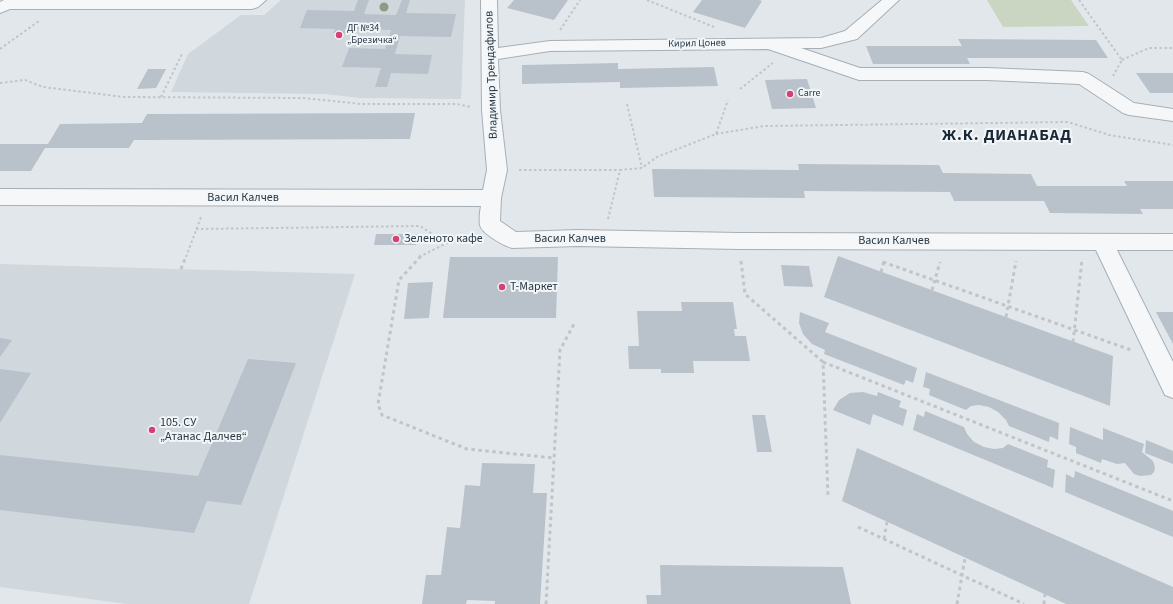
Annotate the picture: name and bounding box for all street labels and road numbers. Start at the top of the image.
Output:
street label: Владимир Трендафилов [483,11,501,139]
street label: Кирил Цонев [668,37,726,51]
street label: Васил Калчев [207,191,279,205]
street label: Васил Калчев [534,232,606,246]
street label: Васил Калчев [858,234,930,248]

